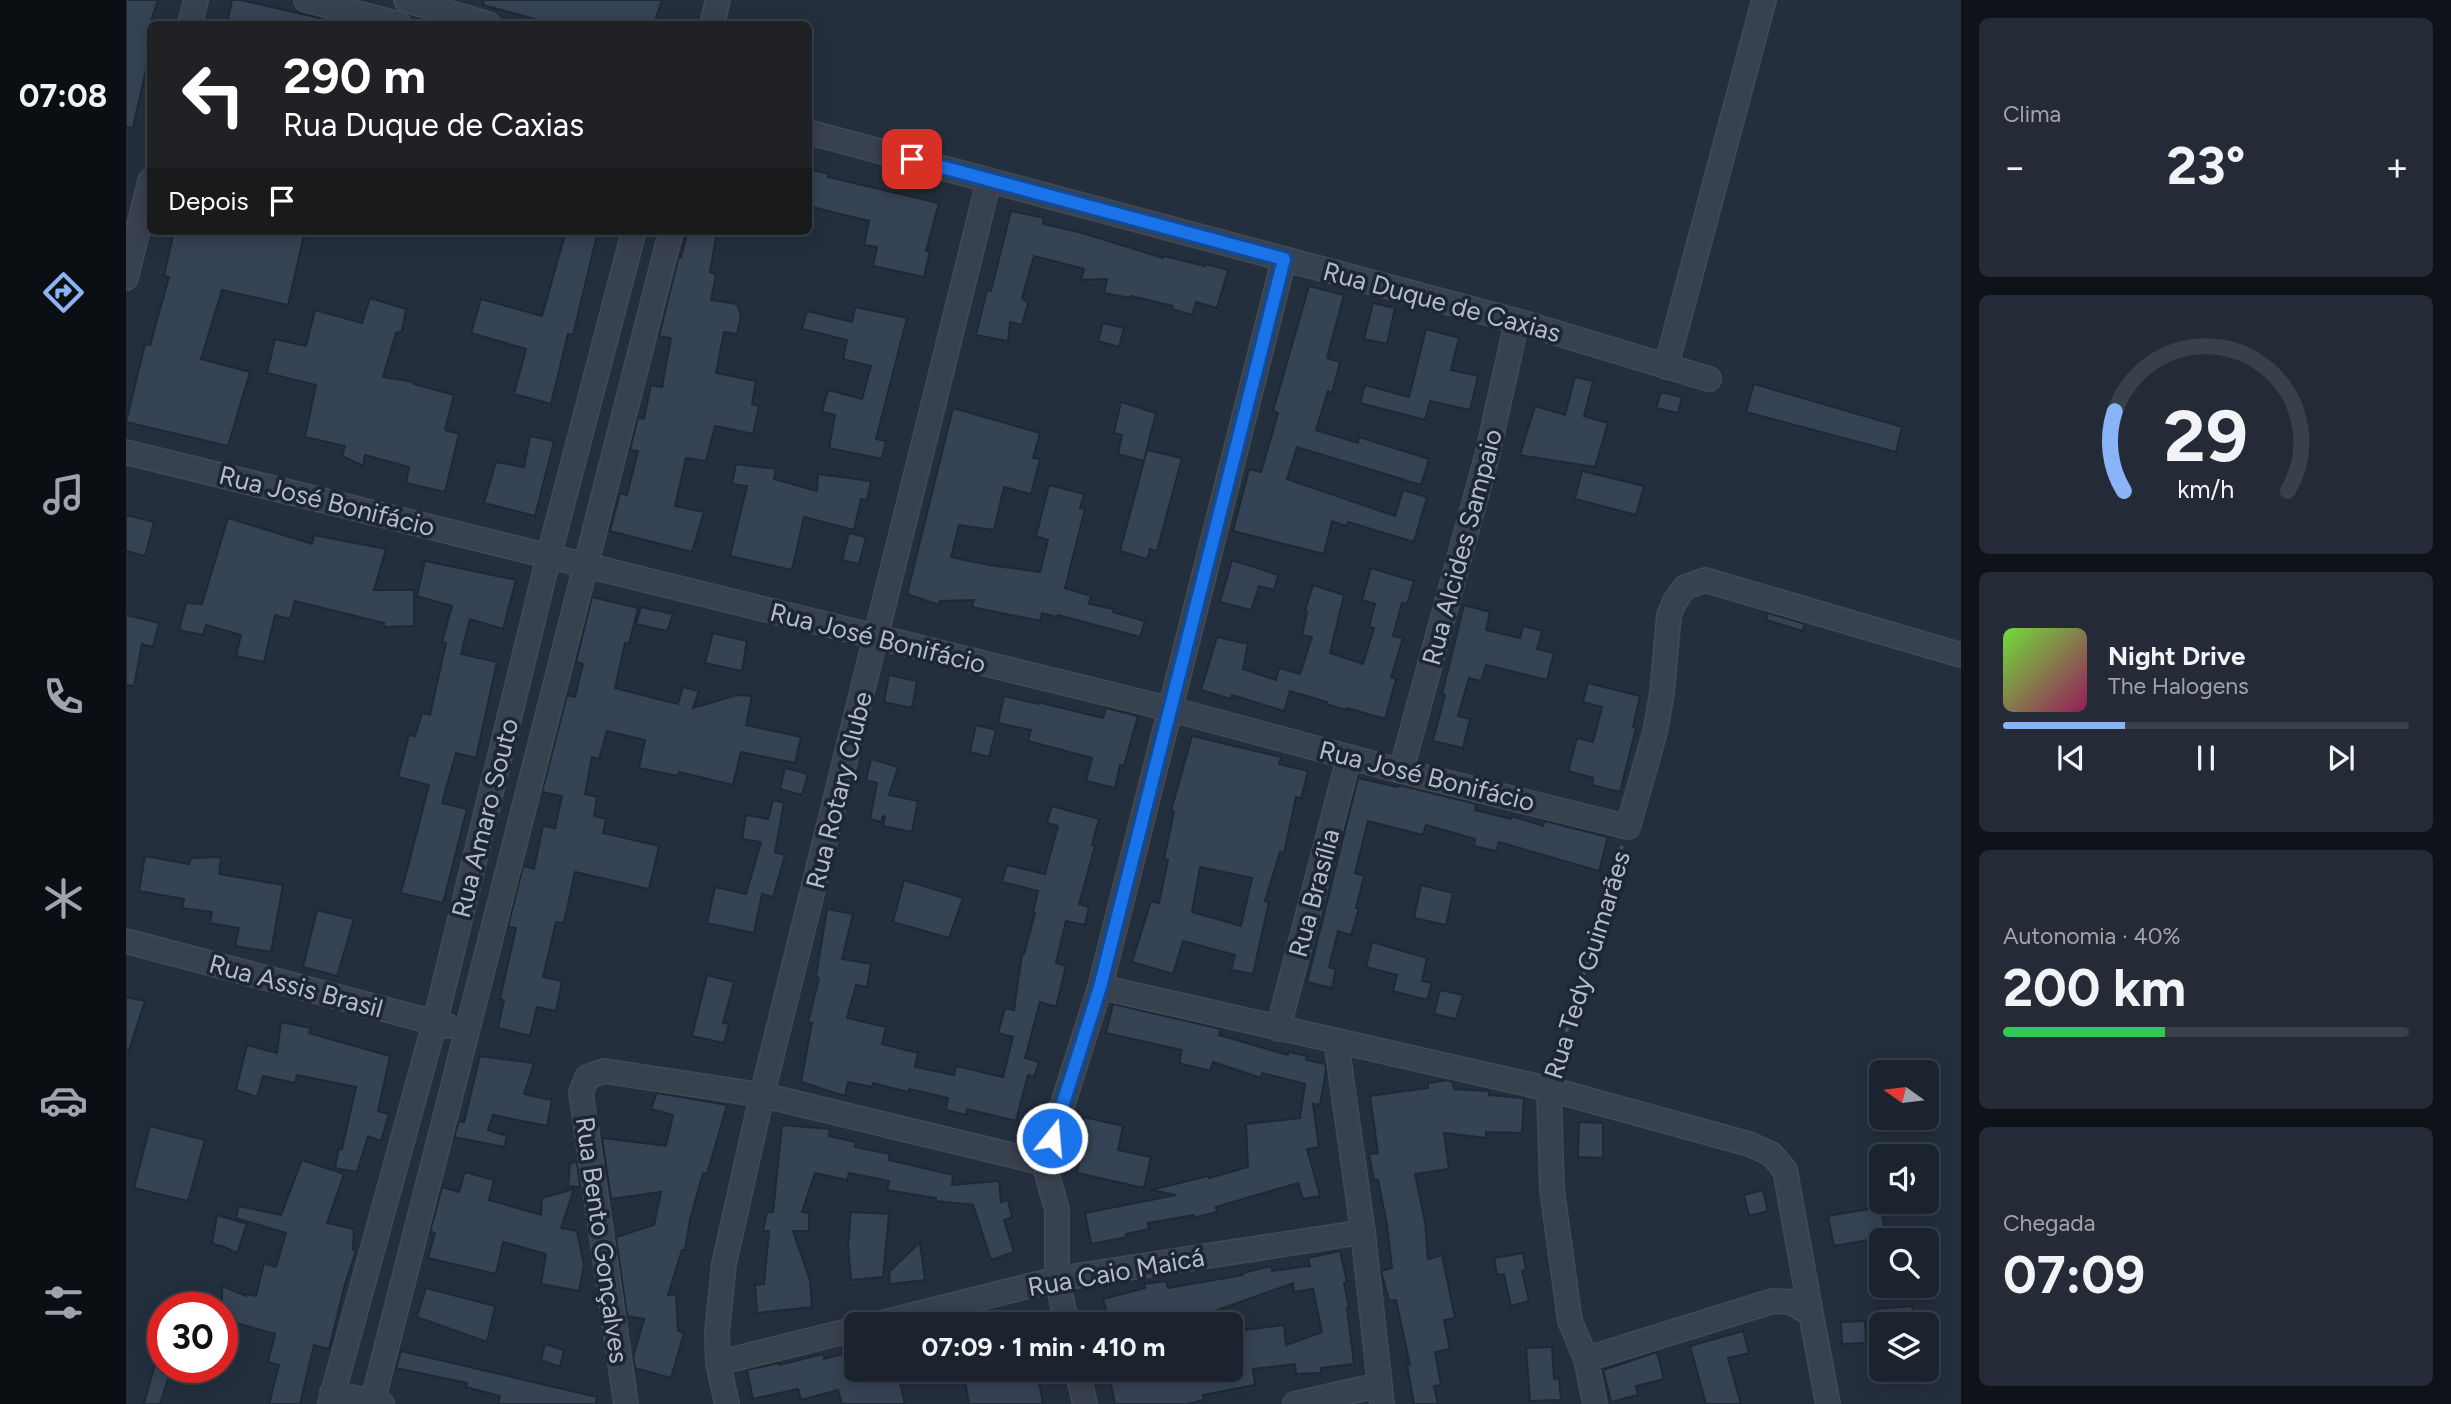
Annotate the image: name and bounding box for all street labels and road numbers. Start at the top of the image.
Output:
street label: Rua Duque de Caxias [1320,255,1564,349]
street label: Rua Alcides Sampaio [1415,426,1509,668]
street label: Rua José Bonifácio [216,459,438,543]
street label: Rua José Bonifácio [767,596,989,680]
street label: Rua Rotary Clube [799,688,879,892]
street label: Rua Amaro Souto [445,715,525,921]
street label: Rua José Bonifácio [1316,734,1538,818]
street label: Rua Brasília [1282,825,1346,961]
street label: Rua Tedy Guimarães [1537,847,1637,1083]
street label: Rua Assis Brasil [206,947,386,1025]
street label: Rua Bento Gonçalves [569,1115,635,1365]
street label: Rua Caio Maicá [1025,1241,1207,1303]

